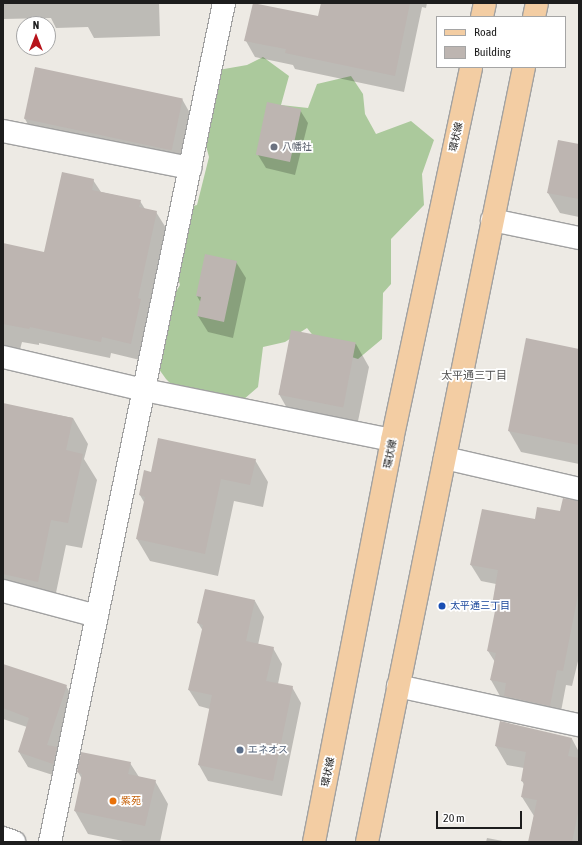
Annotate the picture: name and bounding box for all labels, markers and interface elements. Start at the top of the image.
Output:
north arrow [16,16,56,56]
legend [436,16,566,68]
text: N [33,19,39,31]
text: Road [474,25,497,39]
text: Building [474,45,511,59]
street label: 環状線 [447,121,465,153]
place label: 八幡社 [282,141,312,153]
marker: 八幡社 [269,142,279,152]
district label: 太平通三丁目 [441,368,507,382]
street label: 環状線 [381,438,399,470]
place label: 太平通三丁目 [450,600,510,612]
marker: 太平通三丁目 [437,601,447,611]
place label: エネオス [248,744,288,756]
marker: エネオス [235,745,245,755]
street label: 環状線 [319,756,337,788]
place label: 紫苑 [121,795,141,807]
marker: 紫苑 [108,796,118,806]
scale bar [438,803,524,829]
text: 20 m [443,811,465,825]

